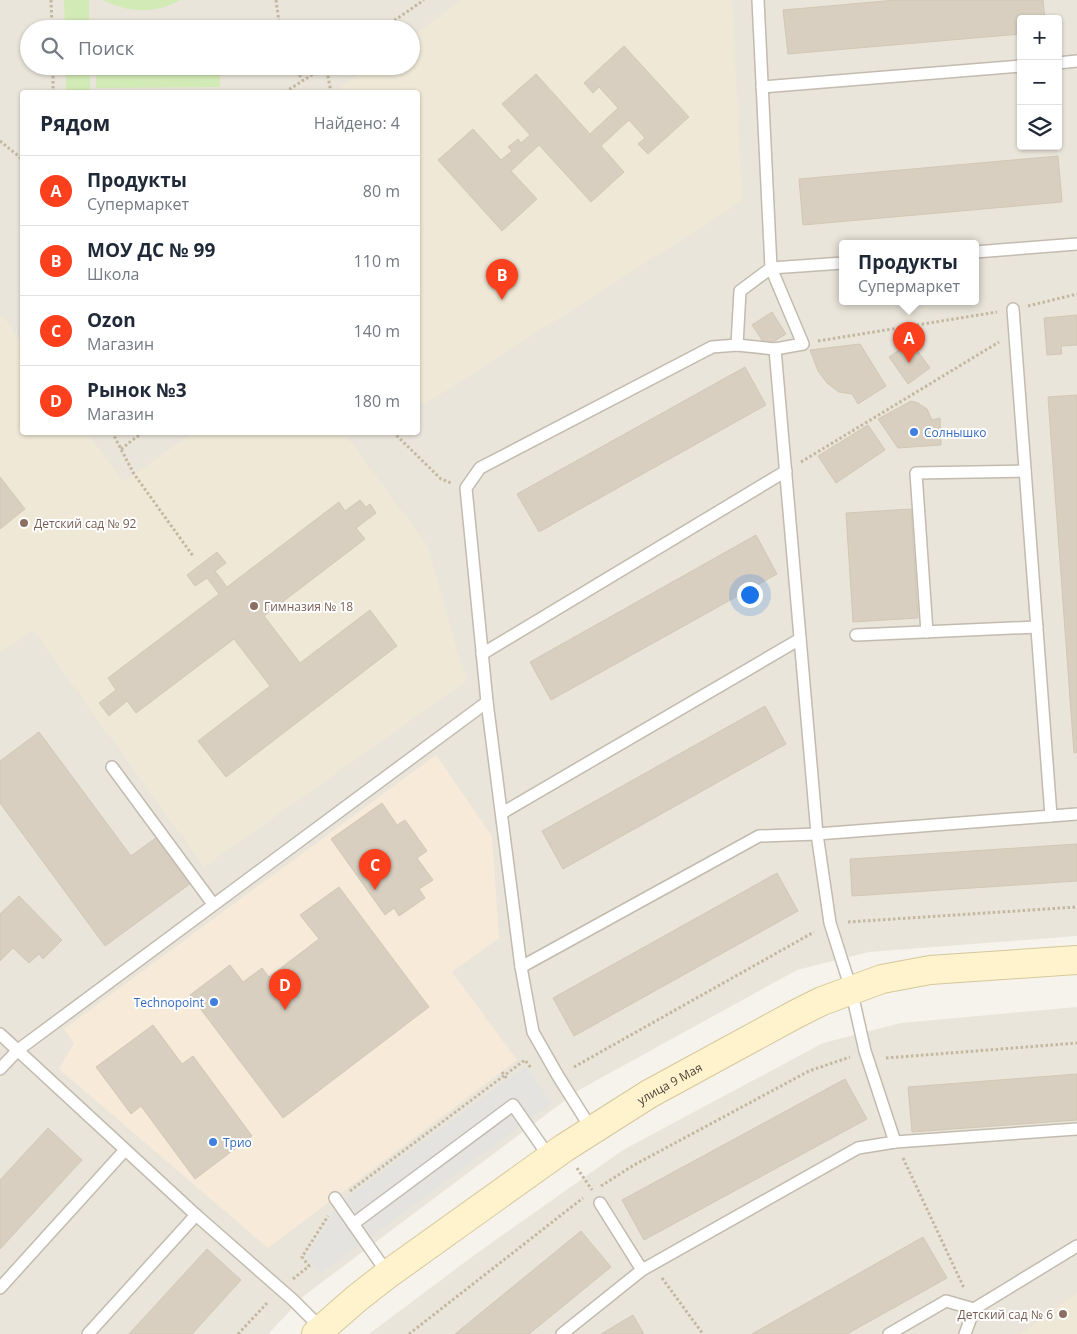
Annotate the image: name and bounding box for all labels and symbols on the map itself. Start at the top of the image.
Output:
pin: B [486,259,518,300]
pin: A [893,322,925,363]
place label: Солнышко [924,424,987,441]
marker: Солнышко [908,426,920,438]
place label: Детский сад № 92 [34,515,137,532]
marker: Детский сад № 92 [18,517,30,529]
your location [737,582,763,608]
place label: Гимназия № 18 [264,598,353,615]
marker: Гимназия № 18 [248,600,260,612]
pin: C [359,849,391,890]
pin: D [269,969,301,1010]
place label: Technopoint [134,994,204,1011]
marker: Technopoint [208,996,220,1008]
street label: улица 9 Мая [634,1058,705,1108]
place label: Трио [223,1134,252,1151]
marker: Трио [207,1136,219,1148]
place label: Детский сад № 6 [957,1306,1053,1323]
marker: Детский сад № 6 [1057,1308,1069,1320]

